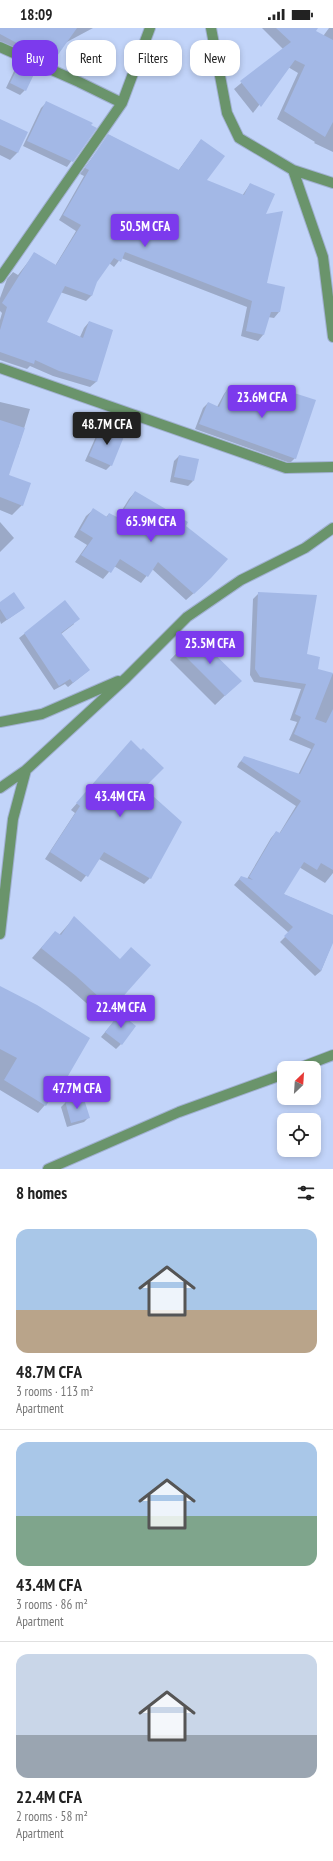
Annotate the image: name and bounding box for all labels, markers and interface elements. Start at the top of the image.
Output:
text: 18:09 [20,5,52,24]
chip: Buy [12,40,58,76]
chip: Rent [66,40,116,76]
chip: Filters [124,40,182,76]
chip: New [190,40,240,76]
pin: 50.5M CFA [99,214,191,248]
text: 50.5M CFA [120,218,170,235]
pin: 23.6M CFA [216,385,308,419]
text: 23.6M CFA [237,389,287,406]
pin: 48.7M CFA [61,412,153,446]
text: 48.7M CFA [82,416,132,433]
pin: 65.9M CFA [105,509,197,543]
text: 65.9M CFA [126,513,176,530]
pin: 25.5M CFA [164,631,256,665]
text: 25.5M CFA [185,635,235,652]
pin: 43.4M CFA [74,784,166,818]
text: 43.4M CFA [95,788,145,805]
pin: 22.4M CFA [75,995,167,1029]
text: 22.4M CFA [96,999,146,1016]
north arrow [277,1061,321,1105]
map controls [277,1061,321,1157]
pin: 47.7M CFA [31,1076,123,1110]
text: 47.7M CFA [52,1080,102,1097]
button: locate [277,1113,321,1157]
text: 8 homes [16,1182,67,1204]
icon: filters [295,1182,317,1204]
icon: home [131,1255,203,1327]
text: 48.7M CFA [16,1361,82,1383]
text: 3 rooms · 113 m² [16,1383,94,1400]
text: Apartment [16,1400,64,1417]
icon: home [131,1468,203,1540]
text: 43.4M CFA [16,1574,82,1596]
text: 3 rooms · 86 m² [16,1596,88,1613]
text: Apartment [16,1613,64,1630]
icon: home [131,1680,203,1752]
text: 22.4M CFA [16,1786,82,1808]
text: 2 rooms · 58 m² [16,1808,88,1825]
text: Apartment [16,1825,64,1842]

